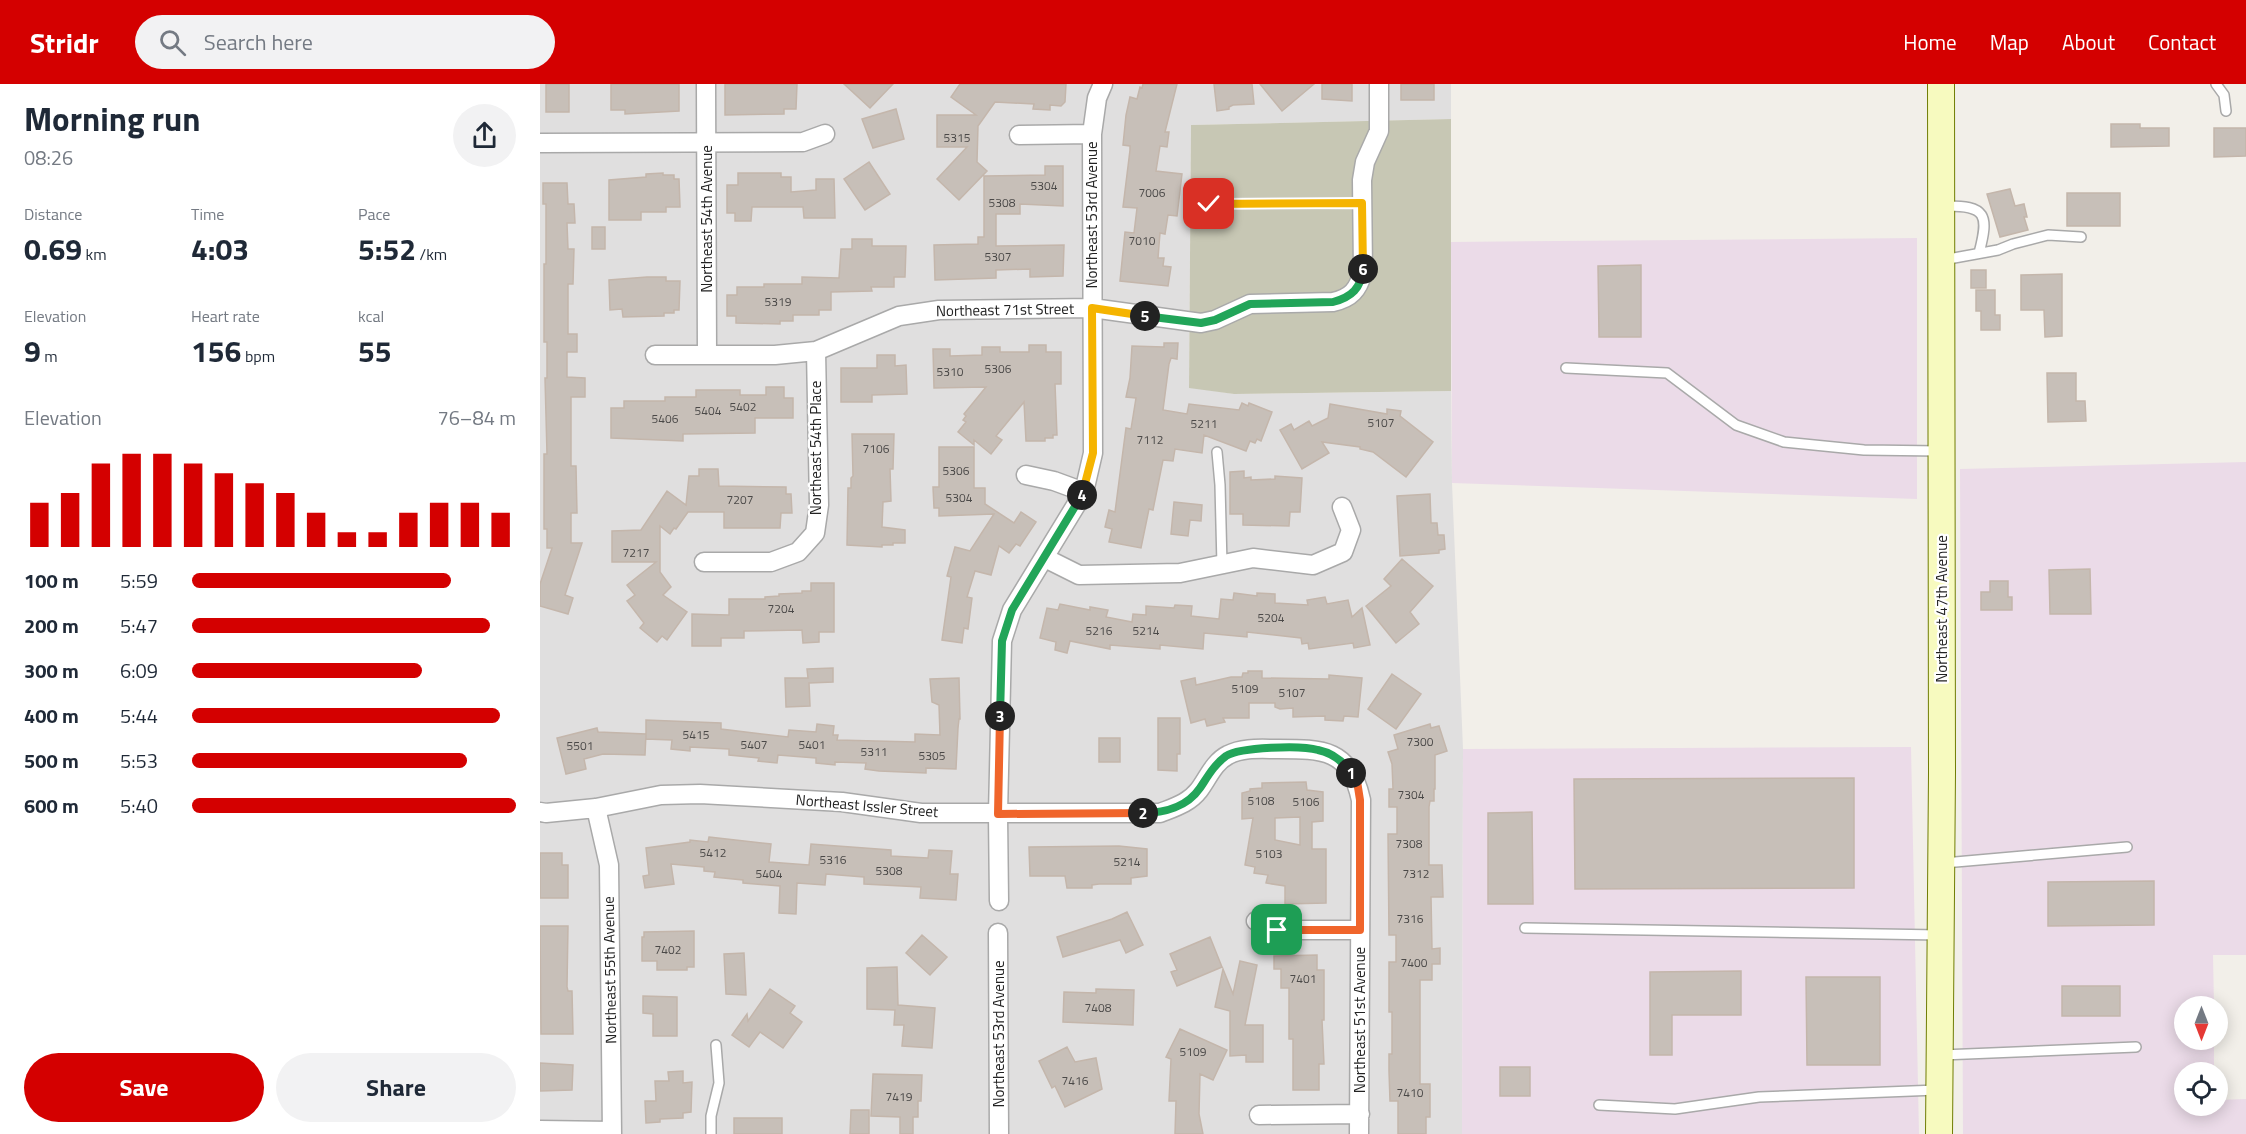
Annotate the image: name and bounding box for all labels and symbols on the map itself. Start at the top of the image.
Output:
house number: 5315 [944,128,971,147]
street label: Northeast 53rd Avenue [1080,141,1103,289]
street label: Northeast 54th Avenue [695,145,718,293]
house number: 5304 [1031,176,1058,195]
pin [1183,178,1234,229]
house number: 7006 [1139,183,1166,202]
house number: 5308 [989,193,1016,212]
house number: 7010 [1129,231,1156,250]
house number: 5307 [985,247,1011,266]
pin: 6 [1348,254,1378,284]
house number: 5319 [765,292,792,311]
street label: Northeast 71st Street [936,297,1075,322]
pin: 5 [1130,301,1160,331]
house number: 5306 [985,359,1012,378]
house number: 5310 [937,362,964,381]
street label: Northeast 54th Place [804,381,827,515]
house number: 5402 [730,397,756,416]
house number: 5404 [695,401,722,420]
house number: 5406 [652,409,679,428]
house number: 5107 [1368,413,1394,432]
house number: 5211 [1191,414,1217,433]
house number: 7112 [1137,430,1163,449]
house number: 7106 [863,439,890,458]
house number: 5306 [943,461,970,480]
pin: 4 [1067,480,1097,510]
house number: 5304 [946,488,973,507]
house number: 7207 [727,490,753,509]
street label: Northeast 47th Avenue [1930,535,1953,683]
house number: 7217 [623,543,649,562]
house number: 7204 [768,599,795,618]
house number: 5204 [1258,608,1285,627]
house number: 5216 [1086,621,1113,640]
house number: 5214 [1133,621,1160,640]
house number: 5109 [1232,679,1259,698]
house number: 5107 [1279,683,1305,702]
pin: 3 [985,701,1015,731]
house number: 5415 [683,725,710,744]
house number: 7300 [1407,732,1434,751]
house number: 5407 [741,735,767,754]
house number: 5401 [799,735,825,754]
house number: 5501 [567,736,593,755]
house number: 5311 [861,742,887,761]
house number: 5305 [919,746,946,765]
pin: 1 [1336,758,1366,788]
house number: 7304 [1398,785,1425,804]
street label: Northeast Issler Street [795,788,940,823]
house number: 5108 [1248,791,1275,810]
house number: 5106 [1293,792,1320,811]
pin: 2 [1128,798,1158,828]
house number: 7308 [1396,834,1423,853]
house number: 5412 [700,843,726,862]
house number: 5103 [1256,844,1282,863]
house number: 5316 [820,850,847,869]
house number: 5214 [1114,852,1141,871]
house number: 5308 [876,861,903,880]
house number: 5404 [756,864,783,883]
house number: 7312 [1403,864,1429,883]
street label: Northeast 55th Avenue [597,896,622,1044]
pin [1251,904,1302,955]
house number: 7316 [1397,909,1424,928]
house number: 7402 [655,940,681,959]
street label: Northeast 51st Avenue [1348,947,1371,1093]
house number: 7400 [1401,953,1428,972]
street label: Northeast 53rd Avenue [987,960,1010,1108]
house number: 7401 [1290,969,1316,988]
north arrow [2174,996,2228,1050]
house number: 7408 [1085,998,1112,1017]
house number: 5109 [1180,1042,1207,1061]
house number: 7416 [1062,1071,1089,1090]
house number: 7410 [1397,1083,1424,1102]
house number: 7419 [886,1087,913,1106]

